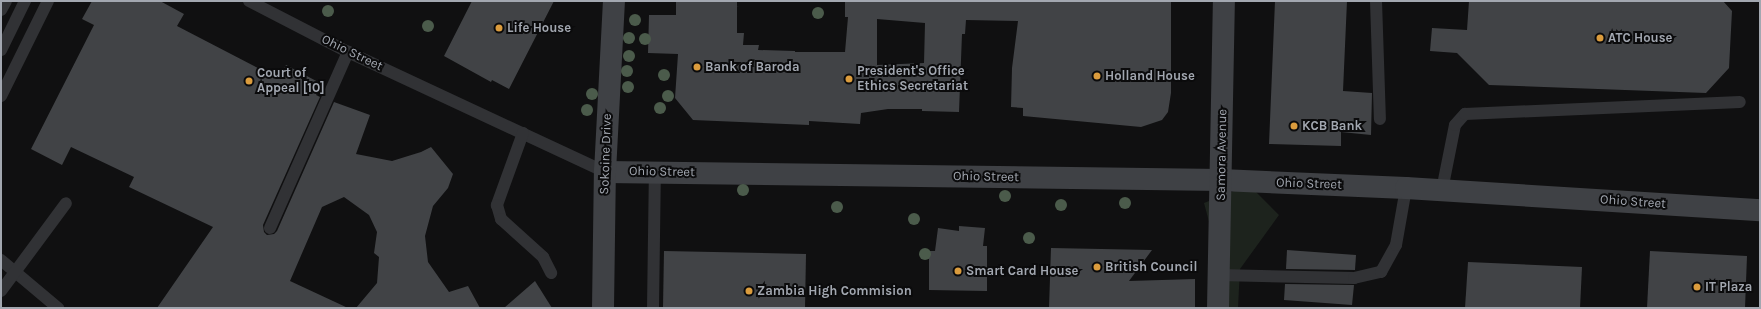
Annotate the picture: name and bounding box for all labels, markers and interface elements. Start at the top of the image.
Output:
place label: Life House [507,20,571,36]
marker: Life House [494,23,504,33]
place label: ATC House [1608,30,1672,46]
street label: Ohio Street [319,32,385,74]
marker: ATC House [1595,33,1605,43]
place label: Bank of Baroda [705,59,800,75]
marker: Bank of Baroda [692,62,702,72]
place label: President's Office Ethics Secretariat [857,64,968,95]
place label: Court of Appeal [10] [257,66,325,97]
place label: Holland House [1105,68,1195,84]
marker: Holland House [1092,71,1102,81]
marker: President's Office Ethics Secretariat [844,74,854,84]
marker: Court of Appeal [10] [244,76,254,86]
street label: Samora Avenue [1213,109,1231,201]
street label: Sokoine Drive [597,113,615,195]
place label: KCB Bank [1302,118,1362,134]
marker: KCB Bank [1289,121,1299,131]
street label: Ohio Street [629,164,695,180]
street label: Ohio Street [953,169,1019,185]
street label: Ohio Street [1276,175,1342,193]
street label: Ohio Street [1600,192,1666,212]
place label: British Council [1105,259,1197,275]
marker: British Council [1092,262,1102,272]
place label: Smart Card House [966,263,1078,279]
marker: Smart Card House [953,266,963,276]
place label: IT Plaza [1705,279,1752,295]
marker: IT Plaza [1692,282,1702,292]
place label: Zambia High Commision [757,283,912,299]
marker: Zambia High Commision [744,286,754,296]

